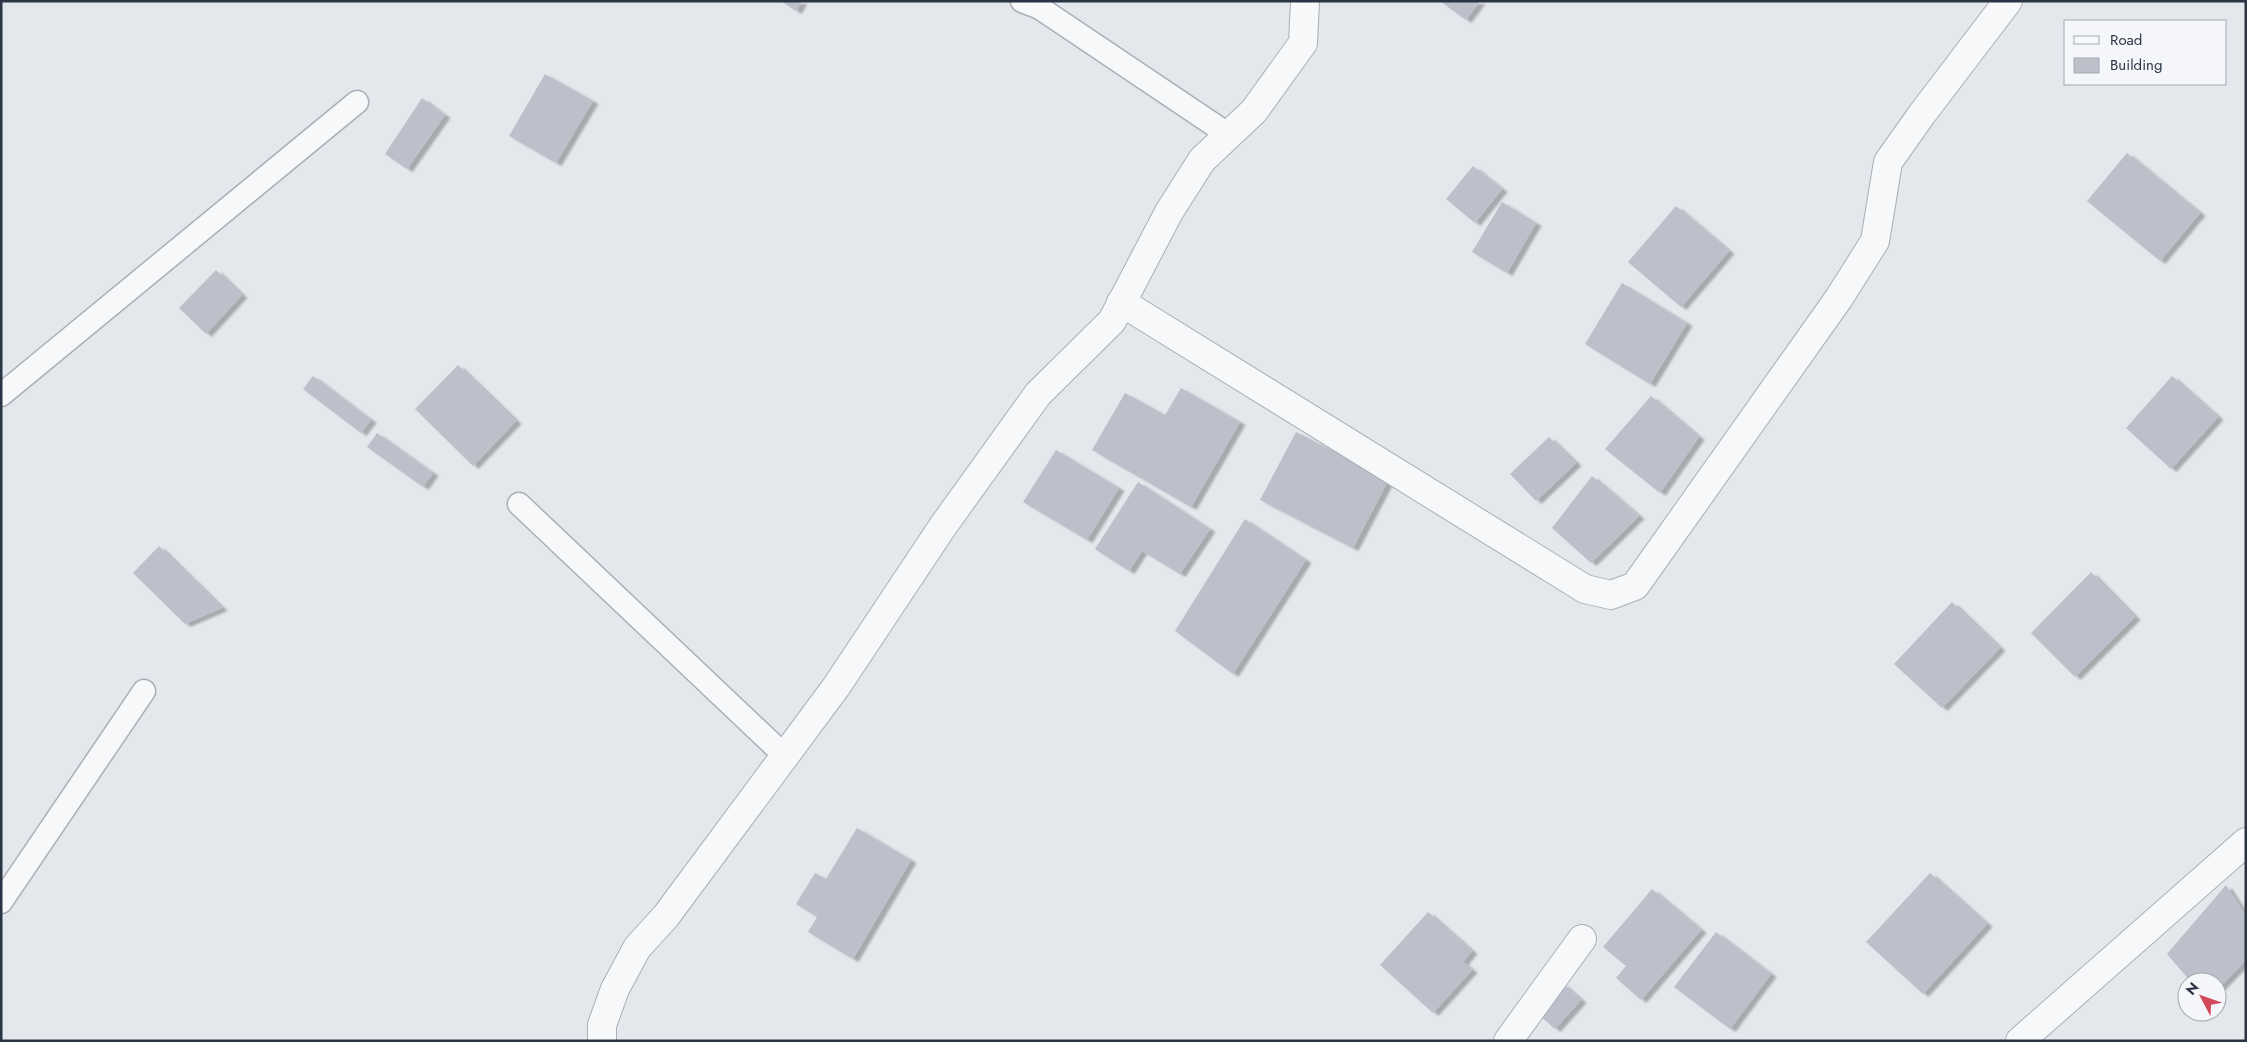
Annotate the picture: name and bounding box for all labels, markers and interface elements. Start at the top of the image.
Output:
legend [2064,20,2227,85]
text: Road [2110,29,2142,51]
text: Building [2110,54,2162,76]
north arrow [2177,972,2227,1022]
text: N [2181,978,2203,999]

